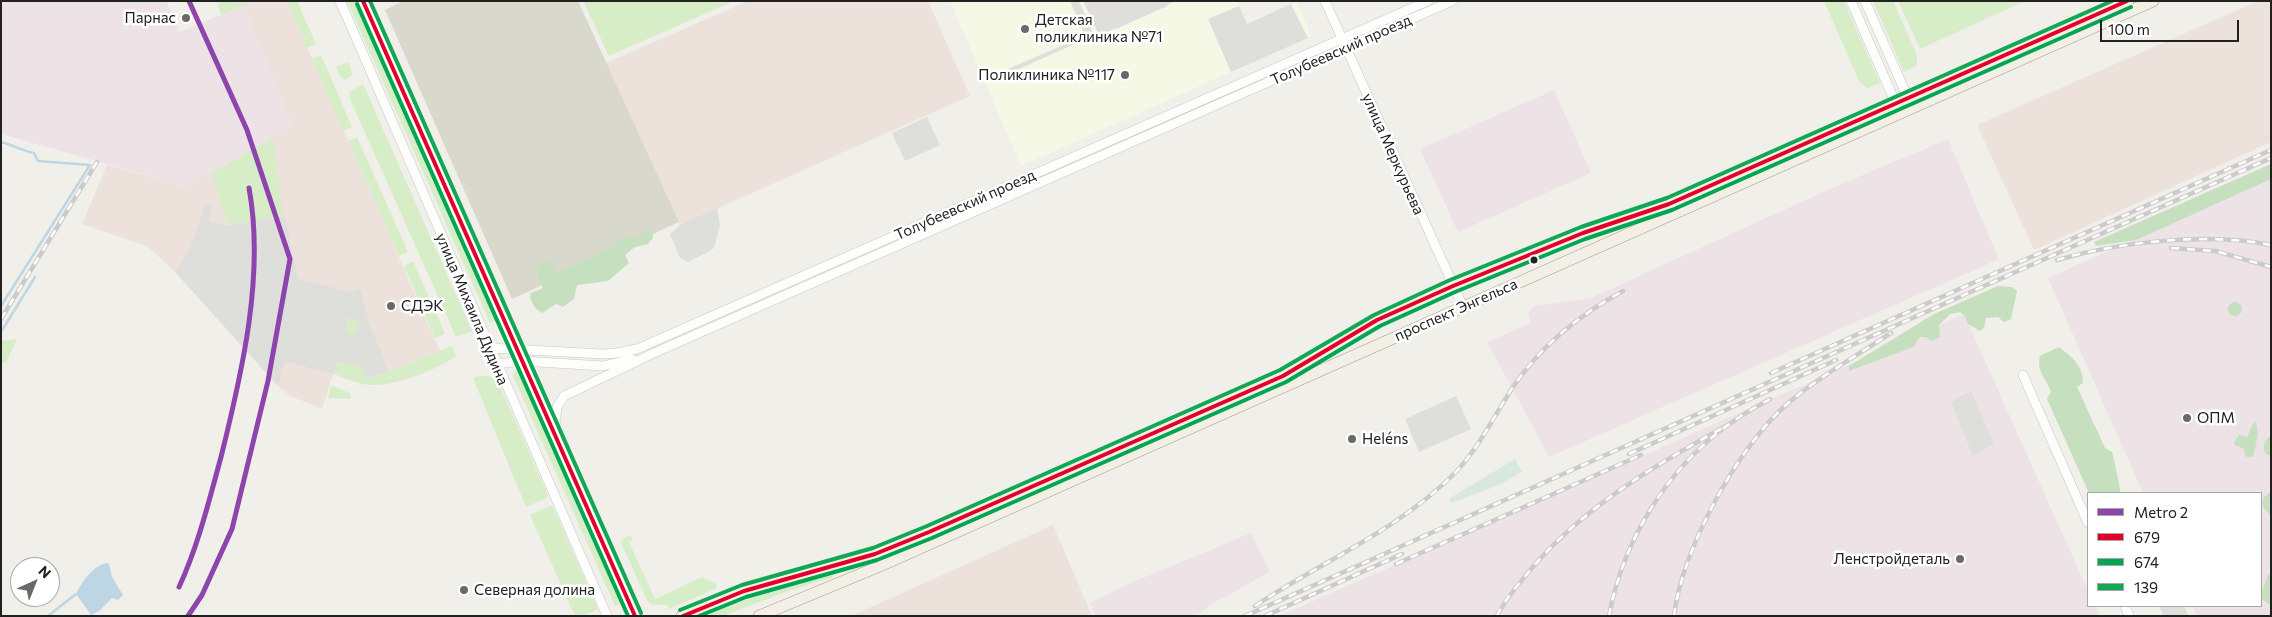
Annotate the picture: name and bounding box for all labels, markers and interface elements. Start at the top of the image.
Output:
place label: Парнас [125,9,176,27]
scale bar [2102,10,2241,42]
place label: Детская поликлиника №71 [1035,11,1163,46]
street label: Толубеевский проезд [1268,11,1414,89]
marker: Парнас [180,12,192,24]
text: 100 m [2108,20,2150,38]
marker: Детская поликлиника №71 [1019,23,1031,35]
place label: Поликлиника №117 [978,66,1115,84]
marker: Поликлиника №117 [1119,69,1131,81]
street label: улица Меркурьева [1358,91,1428,217]
street label: Толубеевский проезд [892,166,1038,244]
street label: улица Михаила Дудина [432,230,512,388]
unlabelled marker [1529,255,1539,265]
street label: проспект Энгельса [1392,275,1520,345]
place label: СДЭК [401,297,443,315]
marker: СДЭК [385,300,397,312]
place label: ОПМ [2197,409,2235,427]
marker: ОПМ [2181,412,2193,424]
place label: Heléns [1362,430,1408,448]
marker: Heléns [1346,433,1358,445]
legend [2087,492,2262,607]
text: Metro 2 [2134,503,2188,521]
text: 679 [2134,528,2160,546]
place label: Ленстройдеталь [1834,550,1950,568]
marker: Ленстройдеталь [1954,553,1966,565]
text: 674 [2134,553,2159,571]
north arrow [10,557,60,607]
text: N [35,562,55,581]
text: 139 [2134,578,2158,596]
place label: Северная долина [474,581,595,599]
marker: Северная долина [458,584,470,596]

